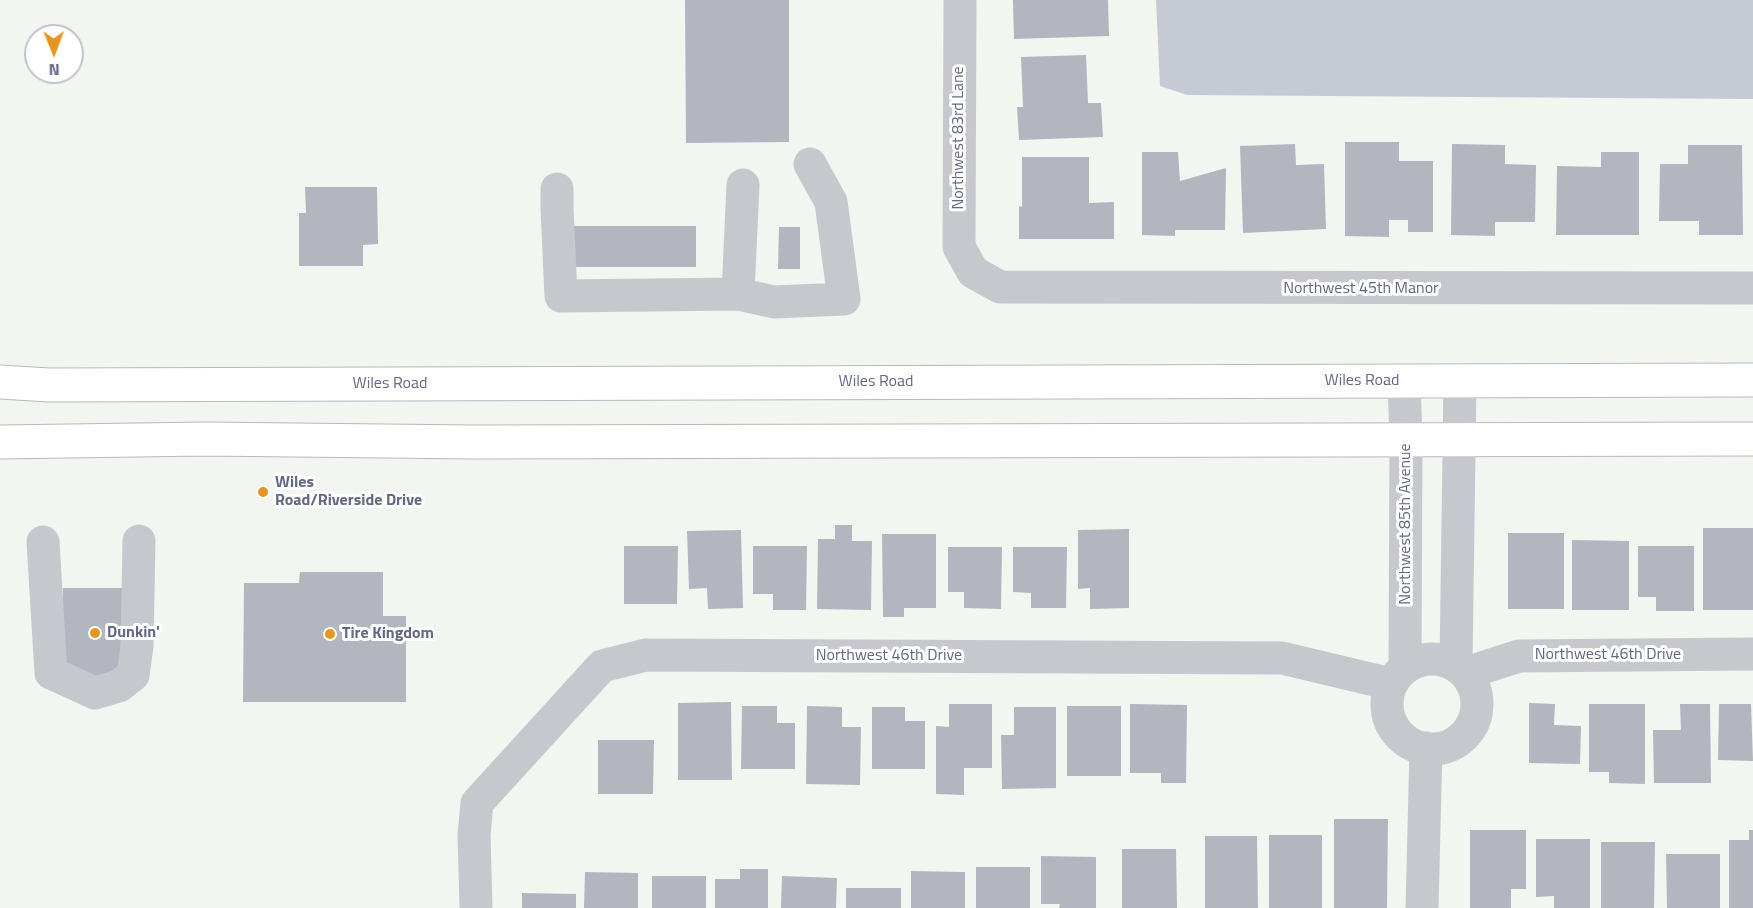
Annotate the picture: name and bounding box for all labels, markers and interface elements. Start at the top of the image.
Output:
north arrow [24,24,84,84]
text: N [49,58,60,82]
street label: Northwest 83rd Lane [949,66,969,210]
street label: Northwest 45th Manor [1283,279,1439,299]
street label: Wiles Road [1324,371,1400,391]
street label: Wiles Road [838,372,914,392]
street label: Wiles Road [352,374,428,394]
street label: Northwest 85th Avenue [1396,443,1416,605]
place label: Wiles Road/Riverside Drive [275,473,422,511]
marker: Wiles Road/Riverside Drive [256,485,270,499]
place label: Dunkin' [107,623,160,643]
place label: Tire Kingdom [342,624,434,644]
marker: Dunkin' [88,626,102,640]
marker: Tire Kingdom [323,627,337,641]
street label: Northwest 46th Drive [1535,645,1681,665]
street label: Northwest 46th Drive [816,646,962,666]

